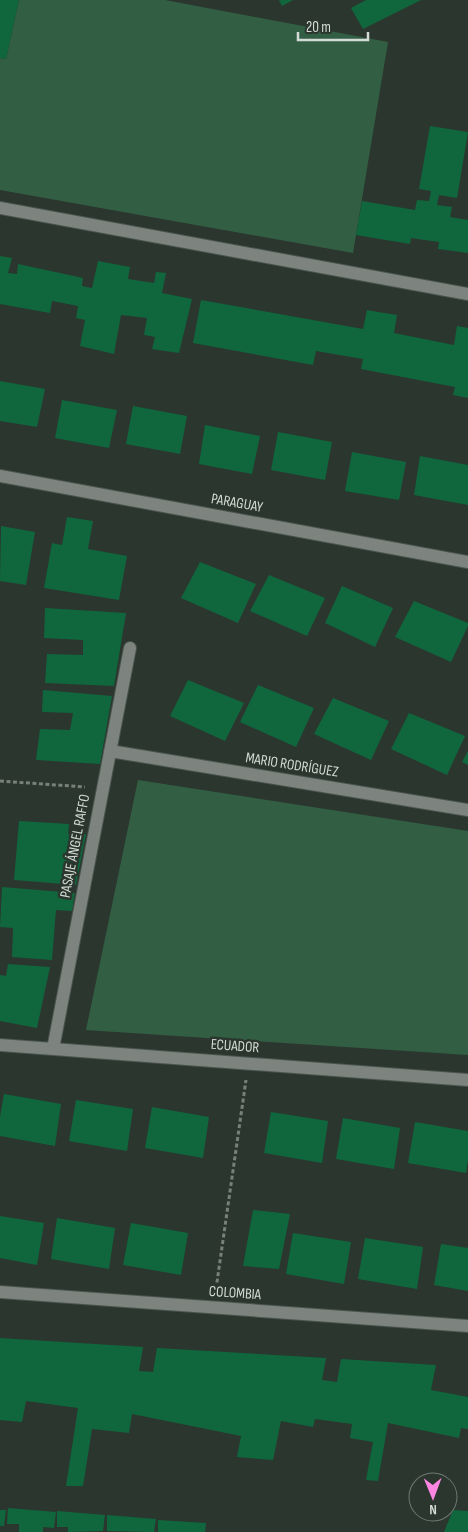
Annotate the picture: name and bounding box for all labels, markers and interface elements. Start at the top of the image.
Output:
scale bar [298,10,368,42]
text: 20 m [306,18,331,37]
street label: PARAGUAY [210,489,265,517]
street label: MARIO RODRÍGUEZ [244,748,340,782]
street label: PASAJE ÁNGEL RAFFO [56,793,94,899]
street label: ECUADOR [210,1035,260,1057]
street label: COLOMBIA [208,1282,262,1304]
north arrow [408,1472,458,1522]
text: N [429,1501,437,1518]

